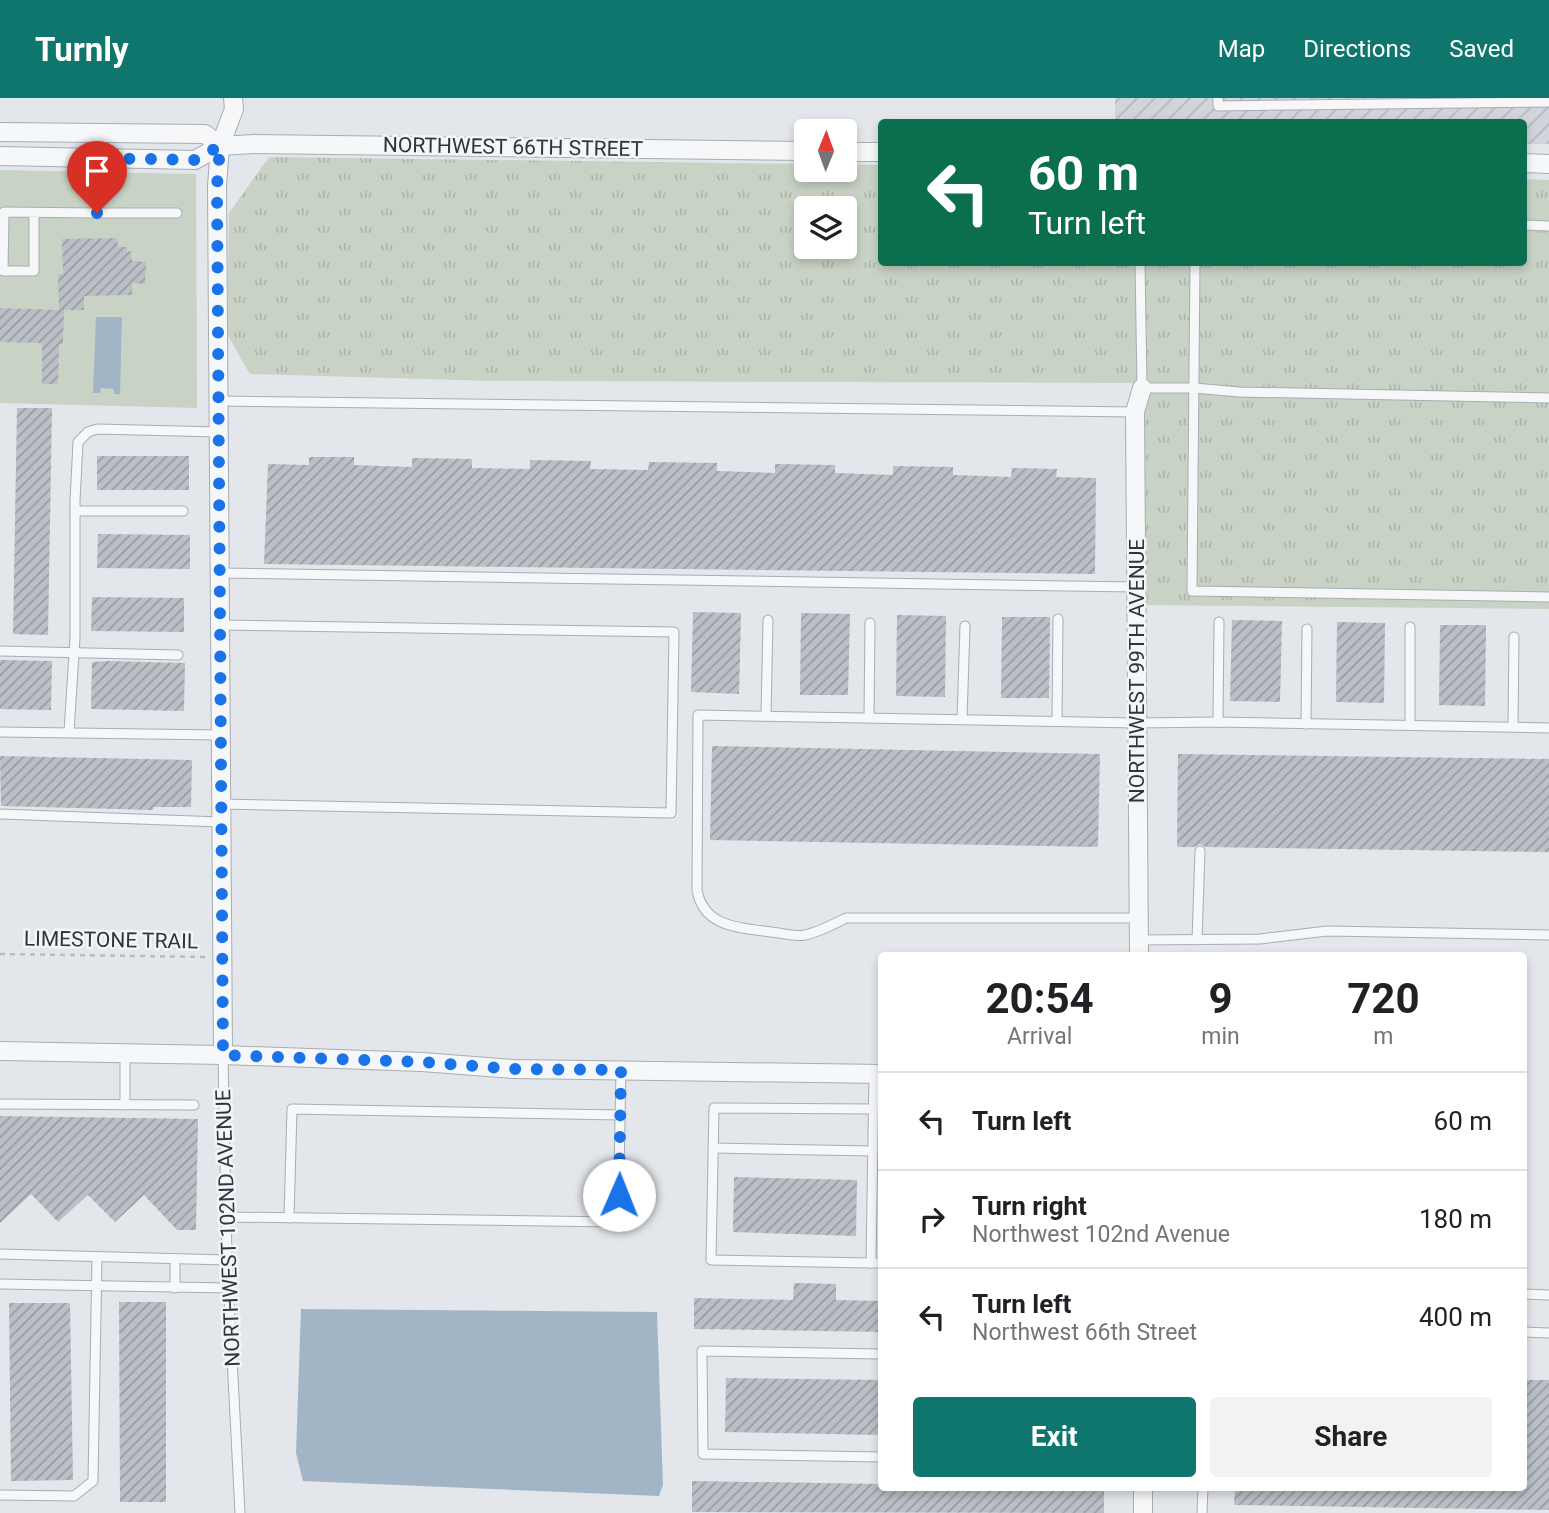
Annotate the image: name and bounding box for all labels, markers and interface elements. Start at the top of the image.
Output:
text: Turnly [35,30,129,69]
text: Map [1218,35,1265,63]
text: Directions [1303,35,1411,63]
text: Saved [1449,35,1514,63]
north arrow [794,119,858,182]
map controls [794,119,857,259]
street label: NORTHWEST 66TH STREET [383,133,644,161]
pin [67,141,127,213]
text: 60 m [1028,145,1139,202]
icon: left [913,147,1004,238]
icon: arrive [78,152,116,190]
button: layers [794,196,857,259]
text: Turn left [1028,204,1146,242]
street label: NORTHWEST 99TH AVENUE [1125,539,1149,803]
street label: LIMESTONE TRAIL [24,926,198,954]
text: 20:54 [986,974,1094,1023]
text: 9 [1208,974,1233,1023]
text: 720 [1347,974,1420,1023]
text: Arrival [1007,1023,1072,1050]
text: min [1201,1023,1240,1050]
text: m [1373,1023,1393,1050]
street label: NORTHWEST 102ND AVENUE [211,1089,245,1367]
icon: left [913,1102,951,1140]
text: Turn left [972,1106,1071,1136]
text: 60 m [1434,1106,1492,1136]
position arrow [582,1158,656,1232]
text: Turn right [972,1191,1087,1221]
icon: right [913,1200,951,1238]
text: 180 m [1419,1204,1492,1234]
text: Northwest 102nd Avenue [972,1221,1230,1248]
text: Turn left [972,1289,1071,1319]
icon: left [913,1298,951,1336]
text: 400 m [1419,1302,1492,1332]
text: Northwest 66th Street [972,1319,1197,1346]
button: Exit [913,1397,1196,1477]
button: Share [1210,1397,1492,1477]

